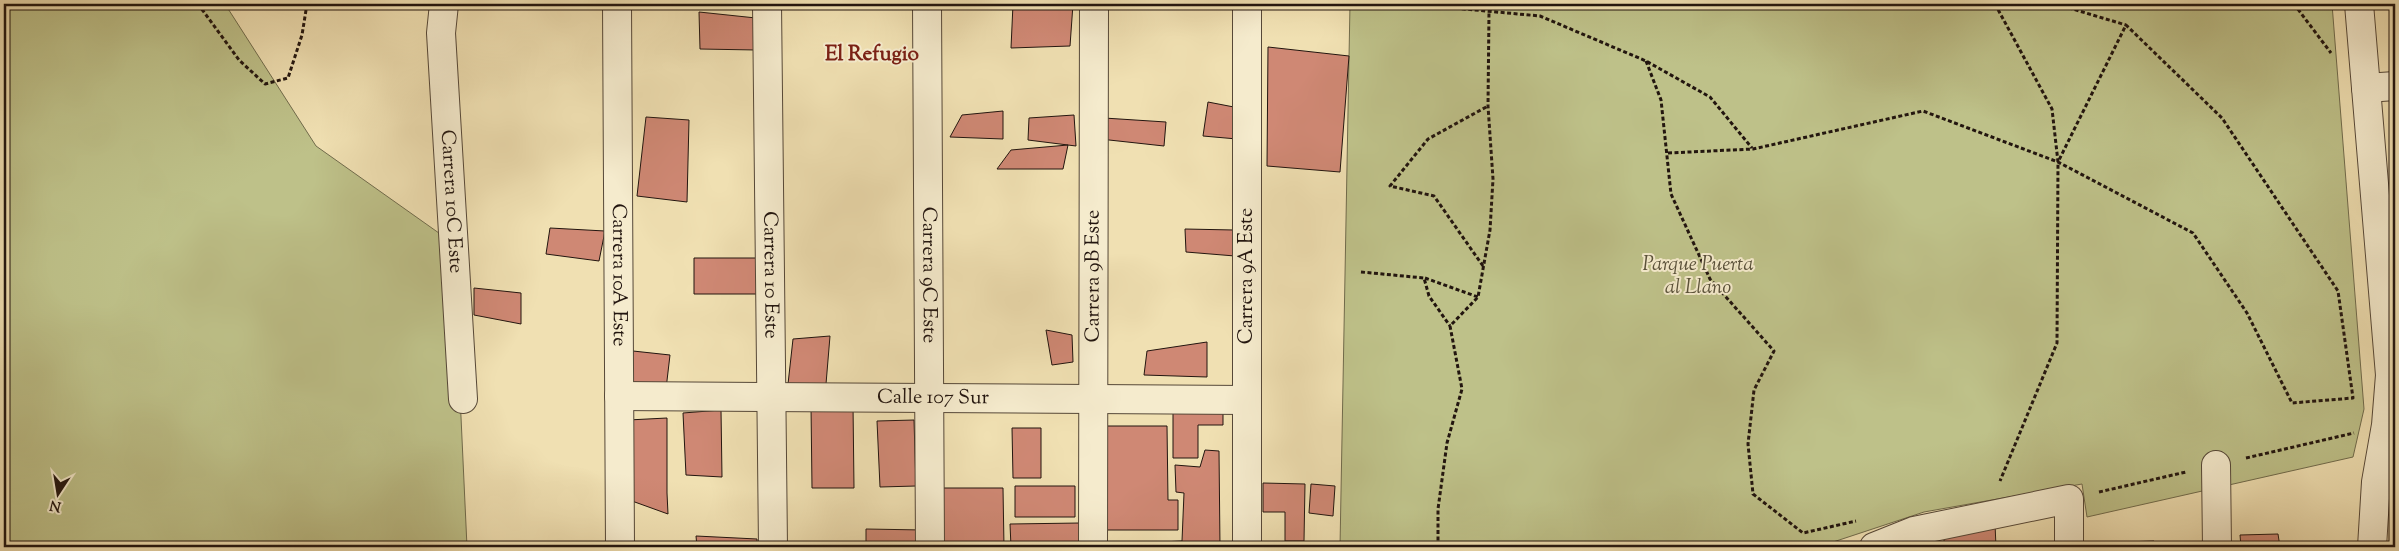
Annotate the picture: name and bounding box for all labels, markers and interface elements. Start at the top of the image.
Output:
district label: El Refugio [825,40,920,70]
street label: Carrera 10C Este [432,129,470,274]
street label: Carrera 10A Este [604,203,633,347]
street label: Carrera 9C Este [914,207,943,343]
street label: Carrera 9A Este [1233,208,1262,344]
street label: Carrera 9B Este [1079,210,1108,342]
street label: Carrera 10 Este [755,211,785,339]
park label: Parque Puerta al Llano [1642,251,1754,303]
street label: Calle 107 Sur [877,383,990,413]
north arrow [32,468,82,518]
text: N [48,494,63,516]

